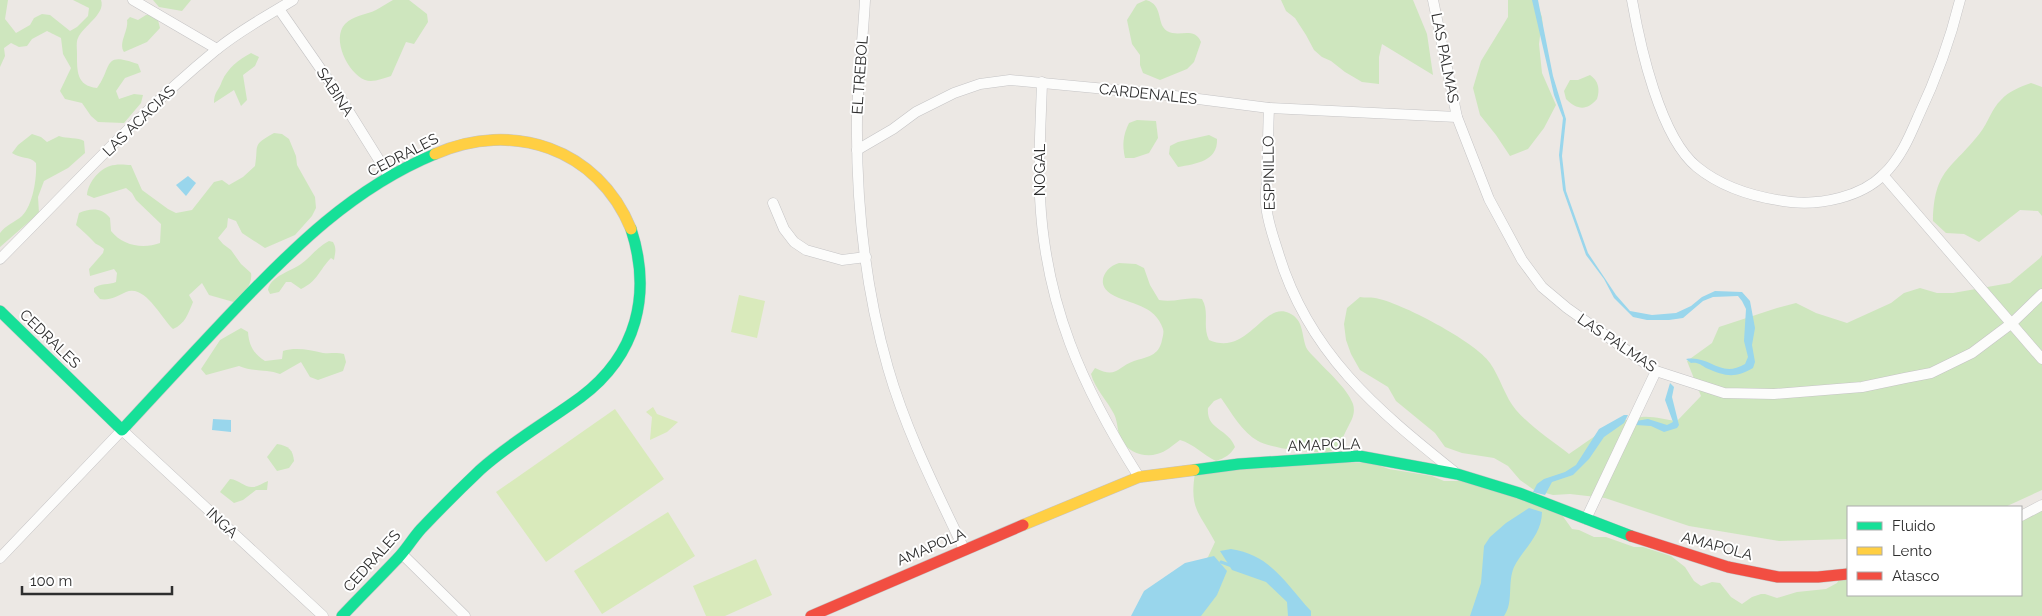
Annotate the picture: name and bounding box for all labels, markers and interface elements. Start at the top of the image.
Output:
street label: LAS PALMAS [1427,11,1463,105]
street label: EL TREBOL [848,35,872,115]
street label: SABINA [313,64,357,120]
street label: CARDENALES [1098,80,1198,108]
street label: LAS ACACIAS [99,82,179,160]
street label: CEDRALES [365,130,441,180]
street label: ESPINILLO [1259,135,1279,211]
street label: NOGAL [1031,144,1049,196]
street label: CEDRALES [16,306,84,372]
street label: LAS PALMAS [1574,310,1660,376]
street label: AMAPOLA [1287,435,1361,455]
street label: INGA [203,504,241,542]
legend [1847,506,2022,596]
text: Fluido [1892,517,1935,535]
street label: AMAPOLA [894,524,968,570]
street label: CEDRALES [340,526,404,596]
street label: AMAPOLA [1679,528,1755,564]
text: Lento [1892,542,1932,560]
scale bar [22,564,172,596]
text: Atasco [1892,567,1939,585]
text: 100 m [30,572,72,590]

